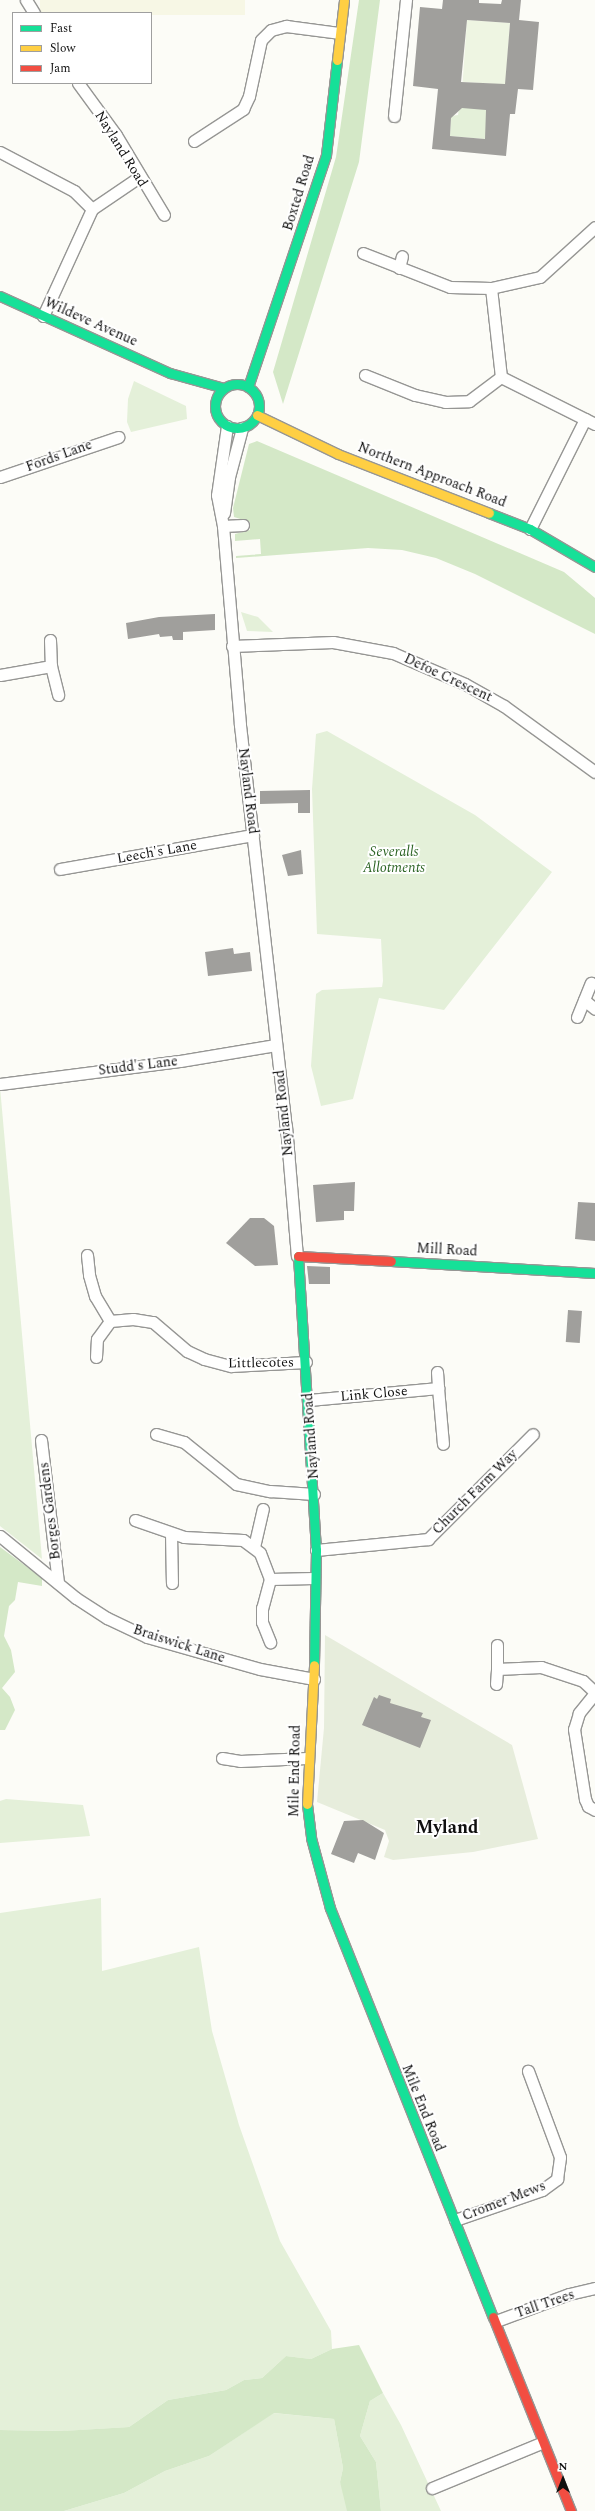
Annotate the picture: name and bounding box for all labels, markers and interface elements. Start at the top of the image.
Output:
legend [12,12,152,84]
text: Fast [50,19,72,38]
text: Slow [50,39,75,58]
text: Jam [50,59,71,78]
street label: Nayland Road [91,108,151,190]
street label: Boxted Road [280,153,318,233]
street label: Wildeve Avenue [42,294,140,350]
street label: Fords Lane [24,436,94,476]
street label: Northern Approach Road [355,439,509,511]
street label: Defoe Crescent [401,650,495,706]
street label: Nayland Road [234,747,262,835]
street label: Leech's Lane [116,837,198,867]
park label: Severalls Allotments [363,844,425,876]
street label: Studd's Lane [97,1053,179,1079]
street label: Nayland Road [271,1069,297,1157]
street label: Mill Road [416,1240,478,1260]
street label: Littlecotes [228,1354,294,1372]
street label: Link Close [340,1383,408,1405]
street label: Nayland Road [300,1392,322,1480]
street label: Church Farm Way [429,1446,521,1538]
street label: Borges Gardens [36,1461,64,1561]
street label: Braiswick Lane [131,1621,227,1667]
street label: Mile End Road [286,1725,304,1817]
district label: Myland [415,1817,479,1839]
street label: Mile End Road [398,2062,448,2154]
street label: Cromer Mews [460,2177,548,2225]
street label: Tall Trees [513,2286,577,2322]
text: N [559,2458,567,2475]
north arrow [543,2459,583,2499]

